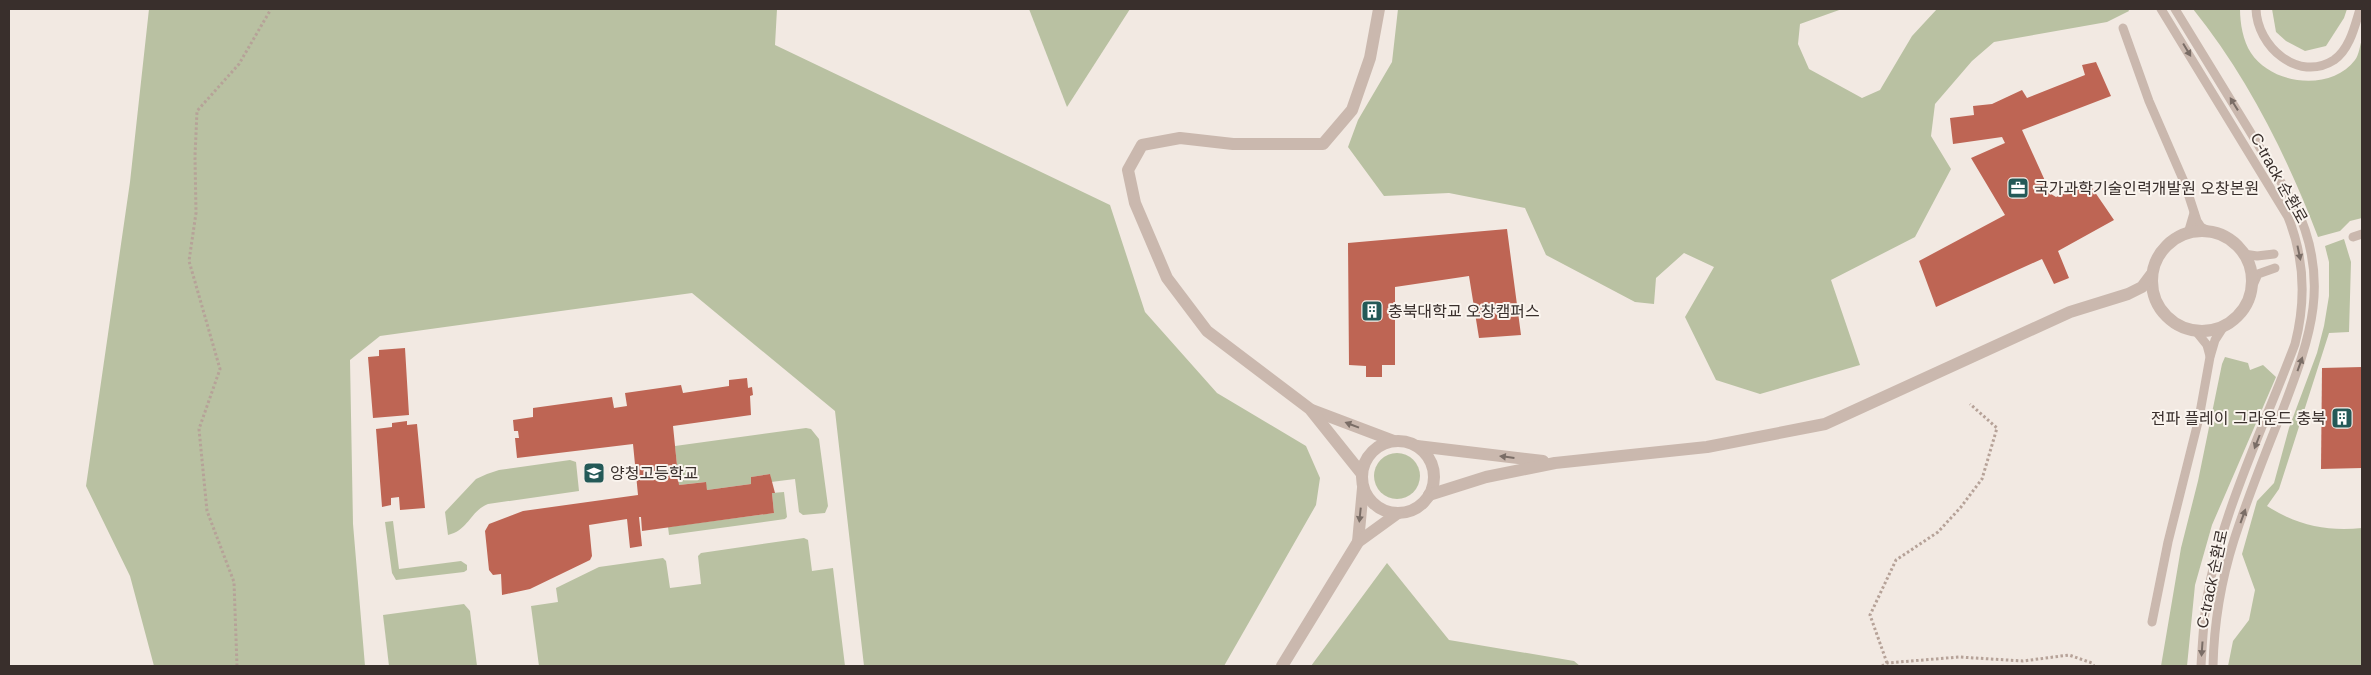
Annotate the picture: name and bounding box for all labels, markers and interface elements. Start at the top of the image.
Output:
one-way arrow [2182,44,2191,57]
one-way arrow [2229,97,2238,110]
street label: C-track 순환로 [2247,130,2311,226]
office icon: 국가과학기술인력개발원 오창본원 [2006,176,2030,200]
place label: 국가과학기술인력개발원 오창본원 [2034,180,2259,197]
one-way arrow [2295,245,2303,260]
building icon: 충북대학교 오창캠퍼스 [1360,299,1384,323]
place label: 충북대학교 오창캠퍼스 [1388,303,1540,320]
one-way arrow [2296,356,2304,371]
building icon: 전파 플레이 그라운드 충북 [2330,406,2354,430]
place label: 전파 플레이 그라운드 충북 [2151,410,2326,427]
one-way arrow [1344,421,1359,429]
one-way arrow [2253,435,2261,450]
one-way arrow [1499,453,1515,461]
school or university icon: 양청고등학교 [582,461,606,485]
place label: 양청고등학교 [610,465,698,482]
one-way arrow [1356,507,1364,523]
one-way arrow [2239,508,2247,523]
street label: C-track 순환로 [2193,528,2231,630]
one-way arrow [2198,641,2206,657]

